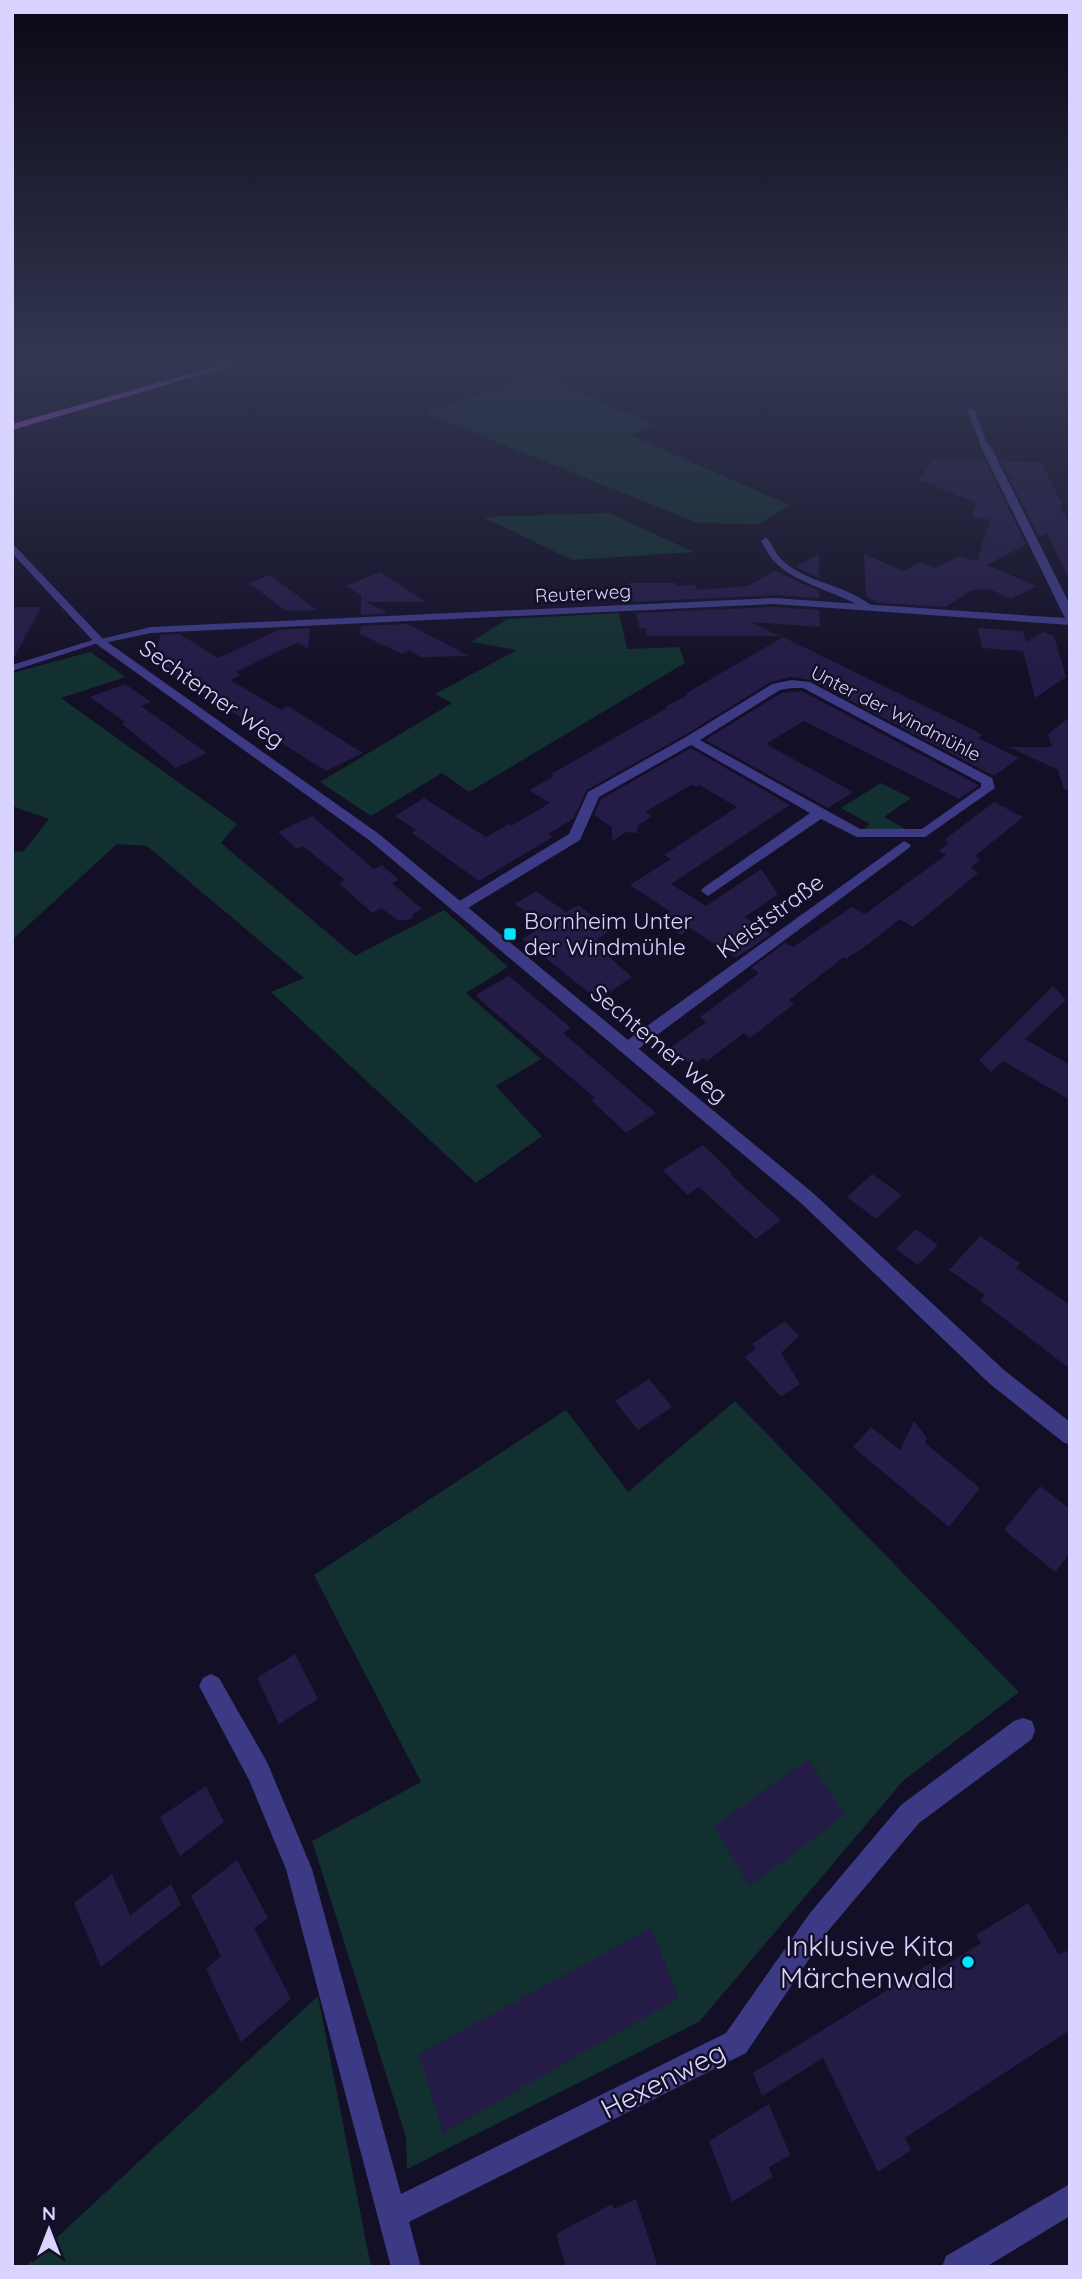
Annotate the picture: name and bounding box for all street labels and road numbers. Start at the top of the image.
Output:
street label: Reuterweg [534,578,632,608]
street label: Sechtemer Weg [134,633,290,754]
street label: Unter der Windmühle [807,660,985,766]
street label: Kleiststraße [710,867,829,964]
street label: Sechtemer Weg [585,978,734,1109]
street label: Hexenweg [595,2033,731,2126]

